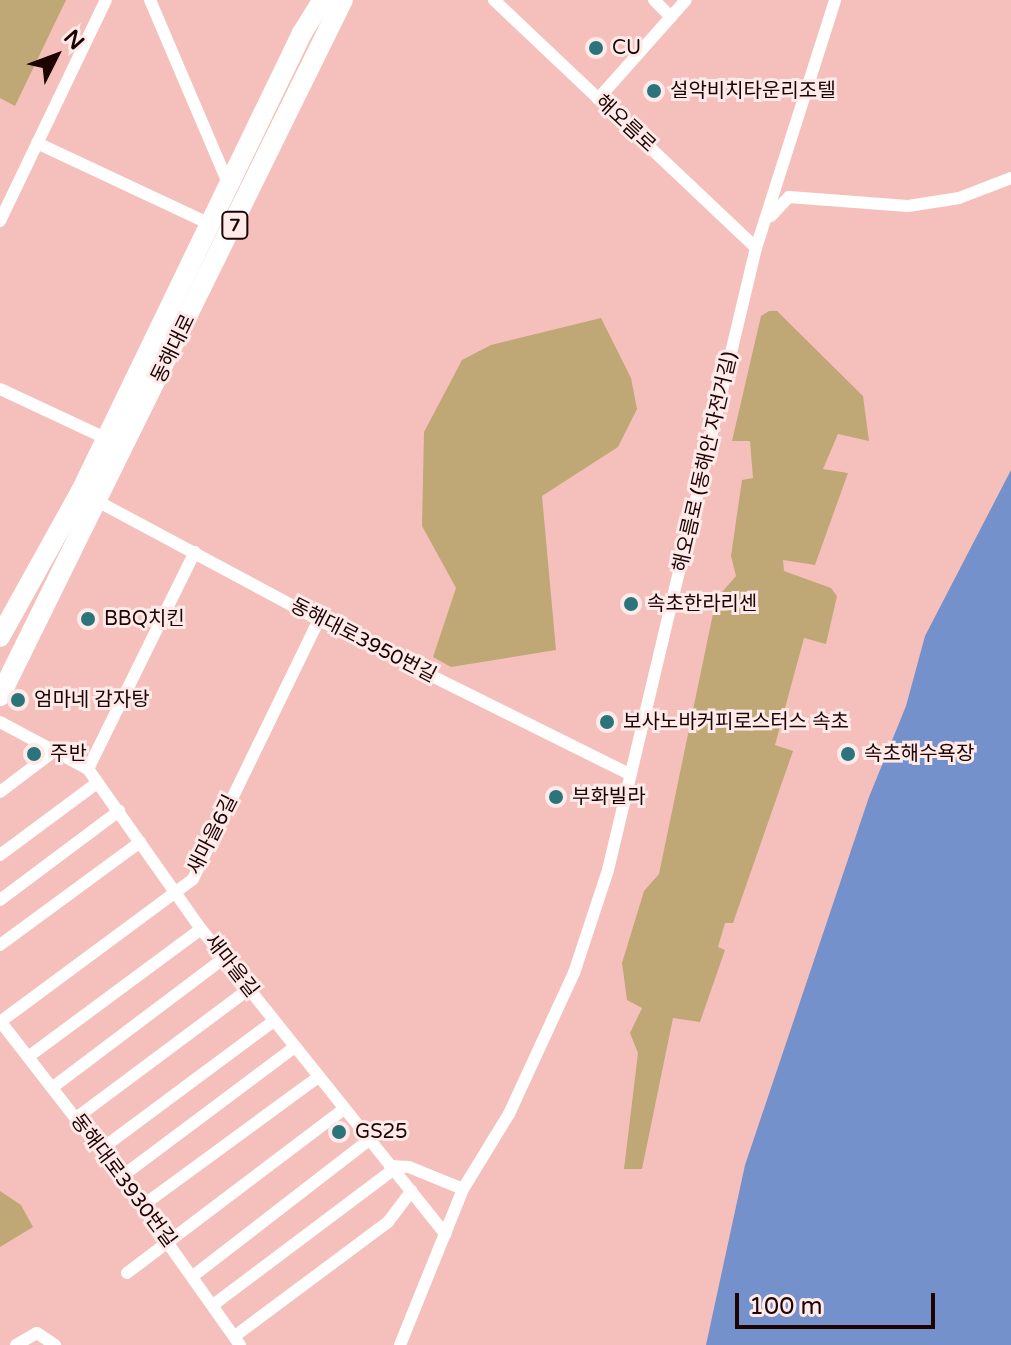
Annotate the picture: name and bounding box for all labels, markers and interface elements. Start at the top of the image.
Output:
north arrow [16,16,96,96]
text: N [58,25,89,55]
place label: CU [612,36,641,60]
marker: CU [587,39,605,57]
place label: 설악비치타운리조텔 [670,79,836,103]
marker: 설악비치타운리조텔 [645,82,663,100]
street label: 해오름로 [590,90,660,158]
road number: 7 [221,211,249,239]
street label: 동해대로 [147,311,201,387]
street label: 해오름로 (동해안 자전거길) [669,350,743,574]
place label: 속초한라리센 [647,592,757,616]
street label: 동해대로3950번길 [286,594,440,688]
marker: 속초한라리센 [622,595,640,613]
place label: BBQ치킨 [104,607,185,631]
marker: BBQ치킨 [79,610,97,628]
place label: 엄마네 감자탕 [34,688,150,712]
marker: 엄마네 감자탕 [9,691,27,709]
place label: 보사노바커피로스터스 속초 [623,710,849,734]
marker: 보사노바커피로스터스 속초 [598,713,616,731]
place label: 주반 [50,742,87,766]
place label: 속초해수욕장 [864,742,974,766]
marker: 주반 [25,745,43,763]
marker: 속초해수욕장 [839,745,857,763]
place label: 부화빌라 [572,785,646,809]
marker: 부화빌라 [547,788,565,806]
street label: 새마을6길 [183,791,243,879]
street label: 새마을길 [199,930,263,1002]
street label: 동해대로3930번길 [65,1110,181,1252]
place label: GS25 [355,1120,408,1144]
marker: GS25 [330,1123,348,1141]
scale bar [739,1277,939,1327]
text: 100 m [749,1292,823,1321]

